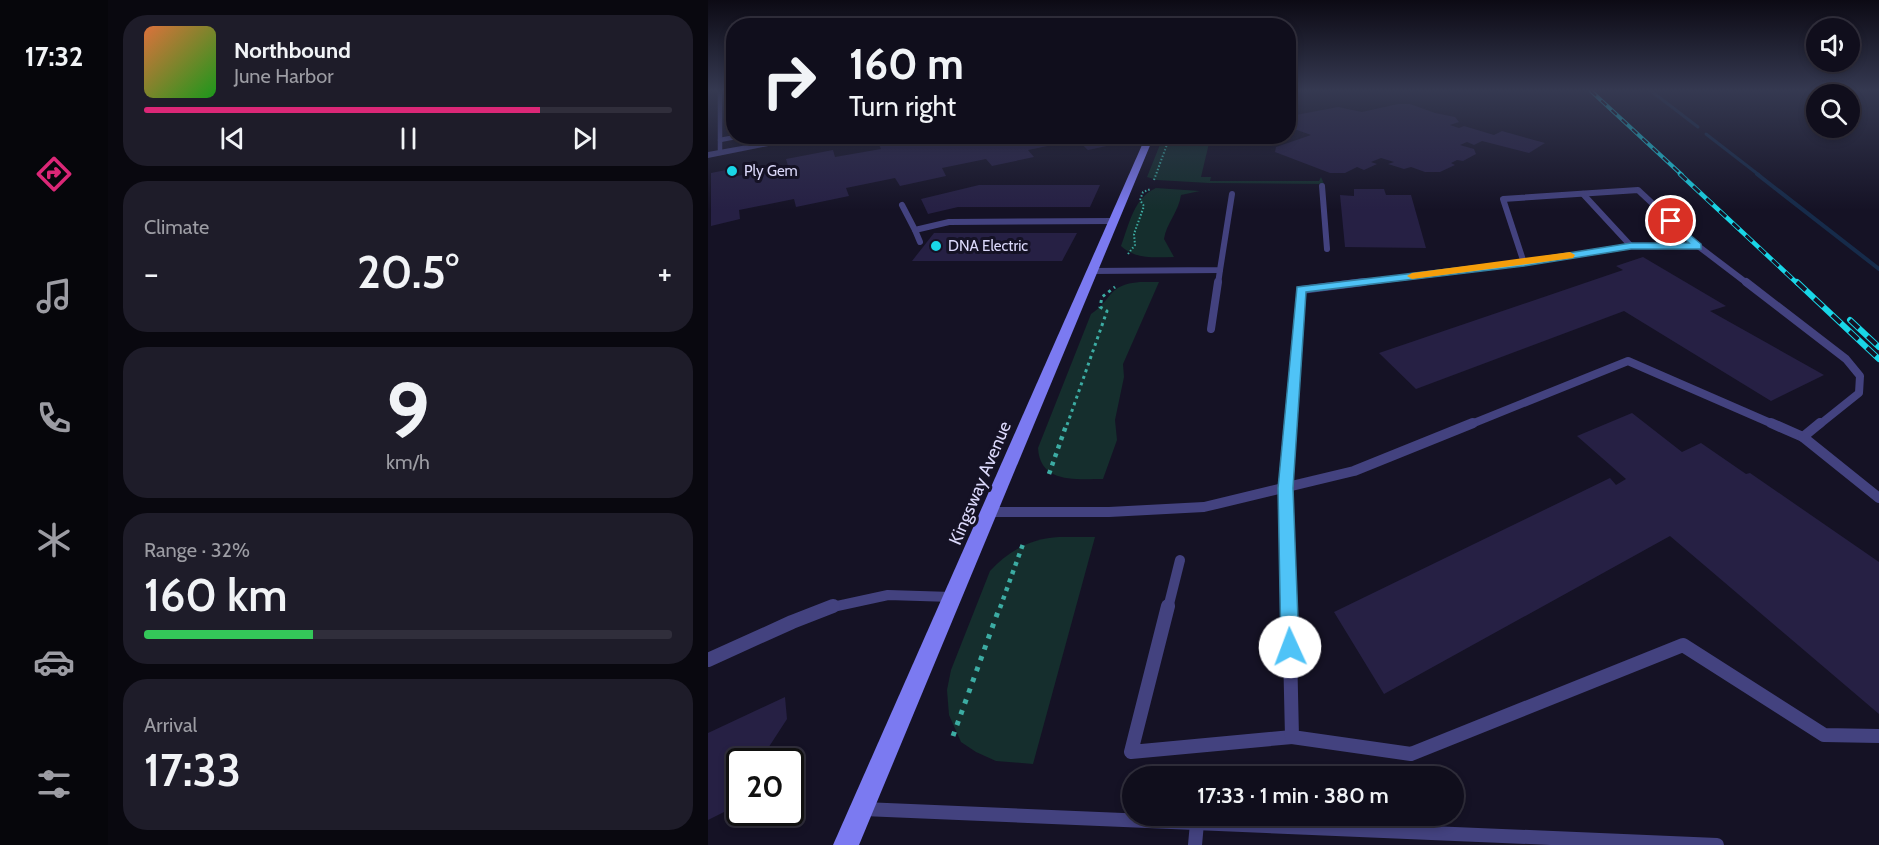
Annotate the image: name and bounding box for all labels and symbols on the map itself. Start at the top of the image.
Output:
place label: Ply Gem [744,162,798,180]
marker: Ply Gem [725,164,739,178]
pin [1645,195,1696,246]
place label: DNA Electric [948,237,1028,255]
marker: DNA Electric [929,239,943,253]
street label: Kingsway Avenue [944,418,1016,548]
position arrow [1258,615,1322,679]
speed limit sign: 20 [726,748,804,826]

